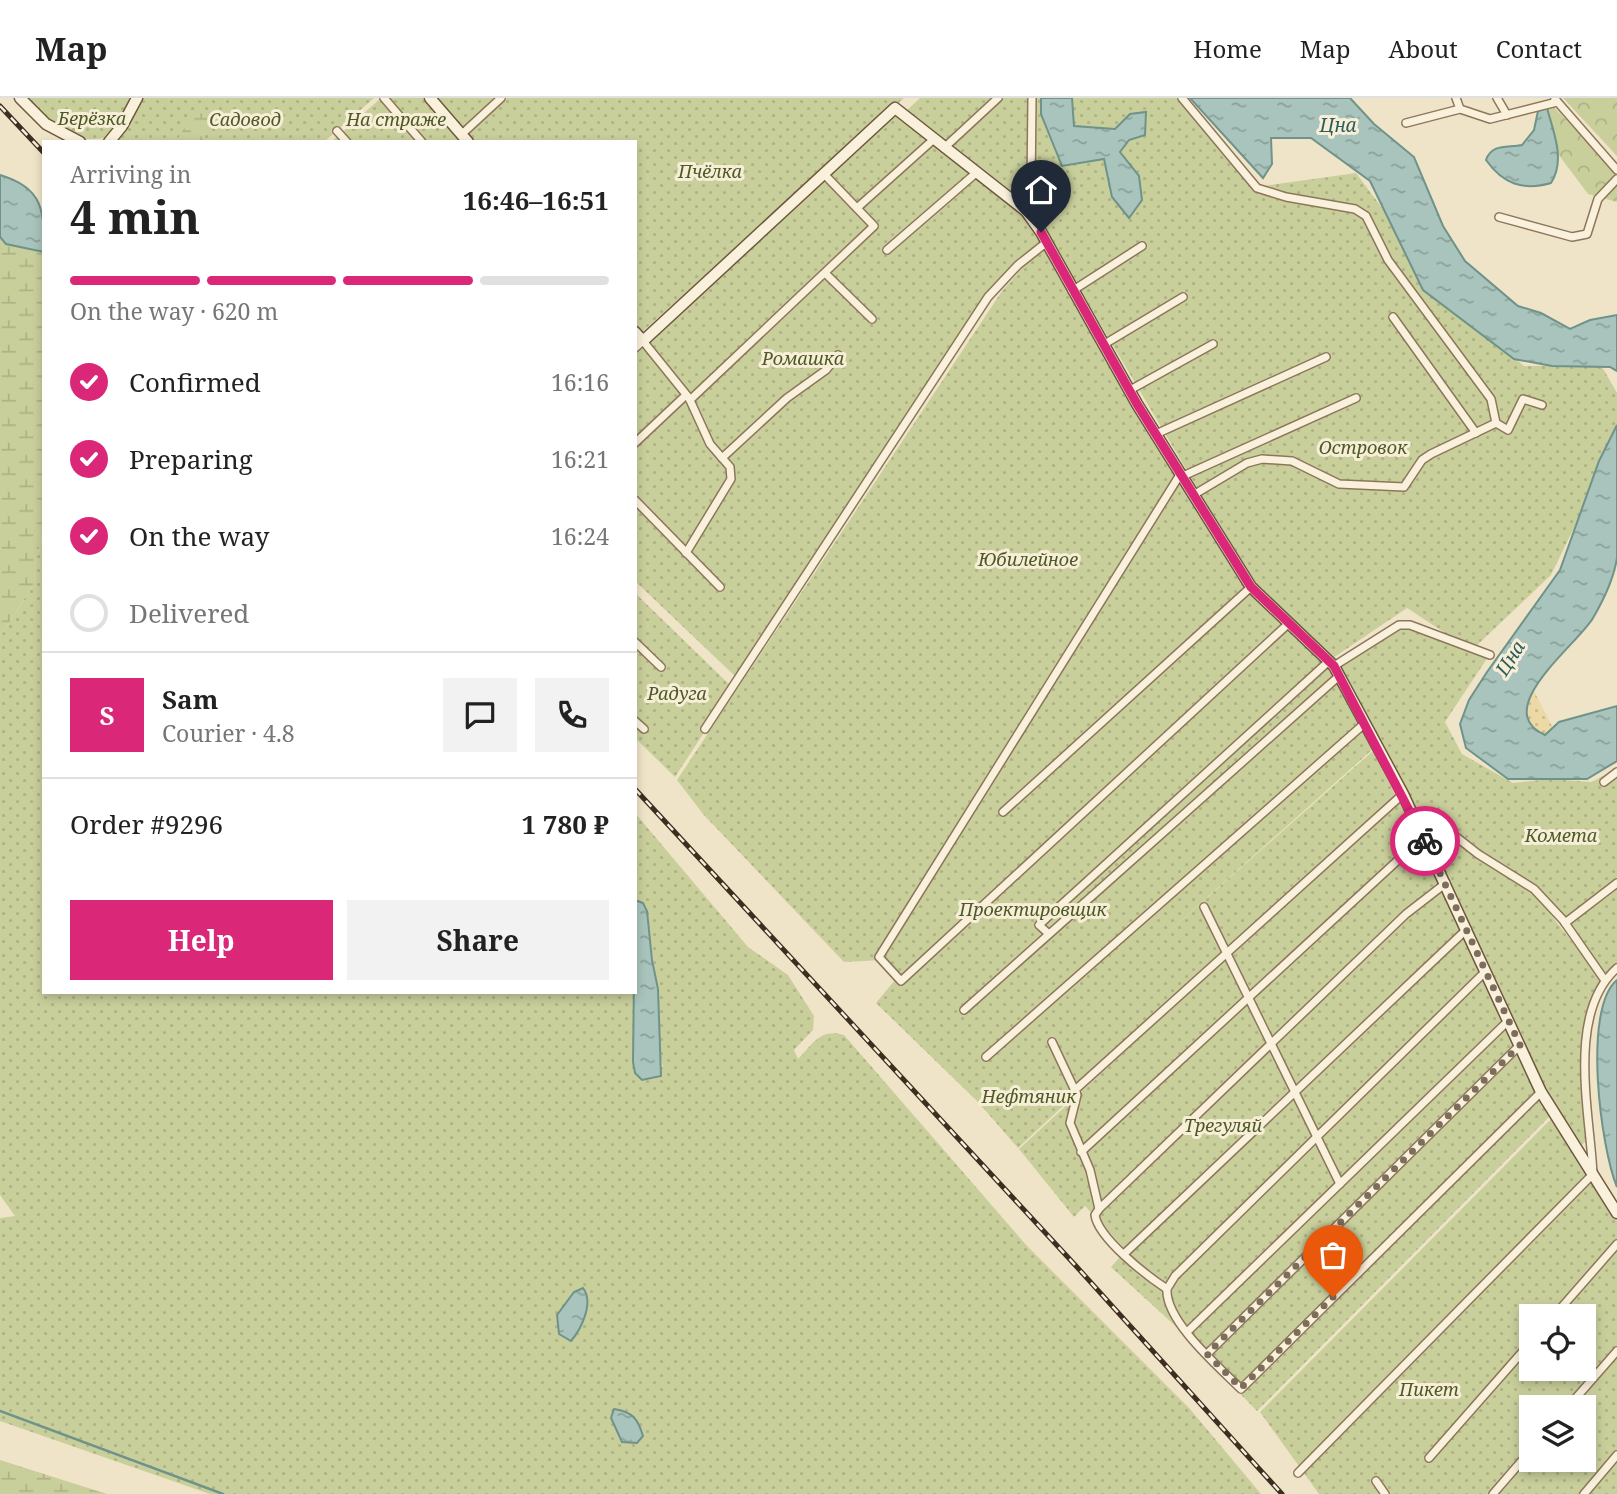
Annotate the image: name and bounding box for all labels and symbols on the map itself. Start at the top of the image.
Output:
park label: Берёзка [57,106,126,130]
park label: Садовод [209,107,281,131]
park label: На страже [345,107,446,131]
water label: Цна [1318,112,1357,138]
park label: Пчёлка [677,159,742,183]
pin [1011,160,1071,232]
park label: Ромашка [761,346,844,370]
park label: Островок [1318,435,1408,459]
park label: Юбилейное [977,547,1078,571]
water label: Цна [1489,635,1531,681]
park label: Радуга [646,681,707,705]
courier [1390,806,1460,876]
park label: Комета [1524,823,1597,847]
park label: Проектировщик [958,897,1108,921]
park label: Нефтяник [980,1084,1077,1108]
park label: Трегуляй [1184,1113,1263,1137]
pin [1303,1225,1363,1297]
park label: Пикет [1398,1377,1459,1401]

